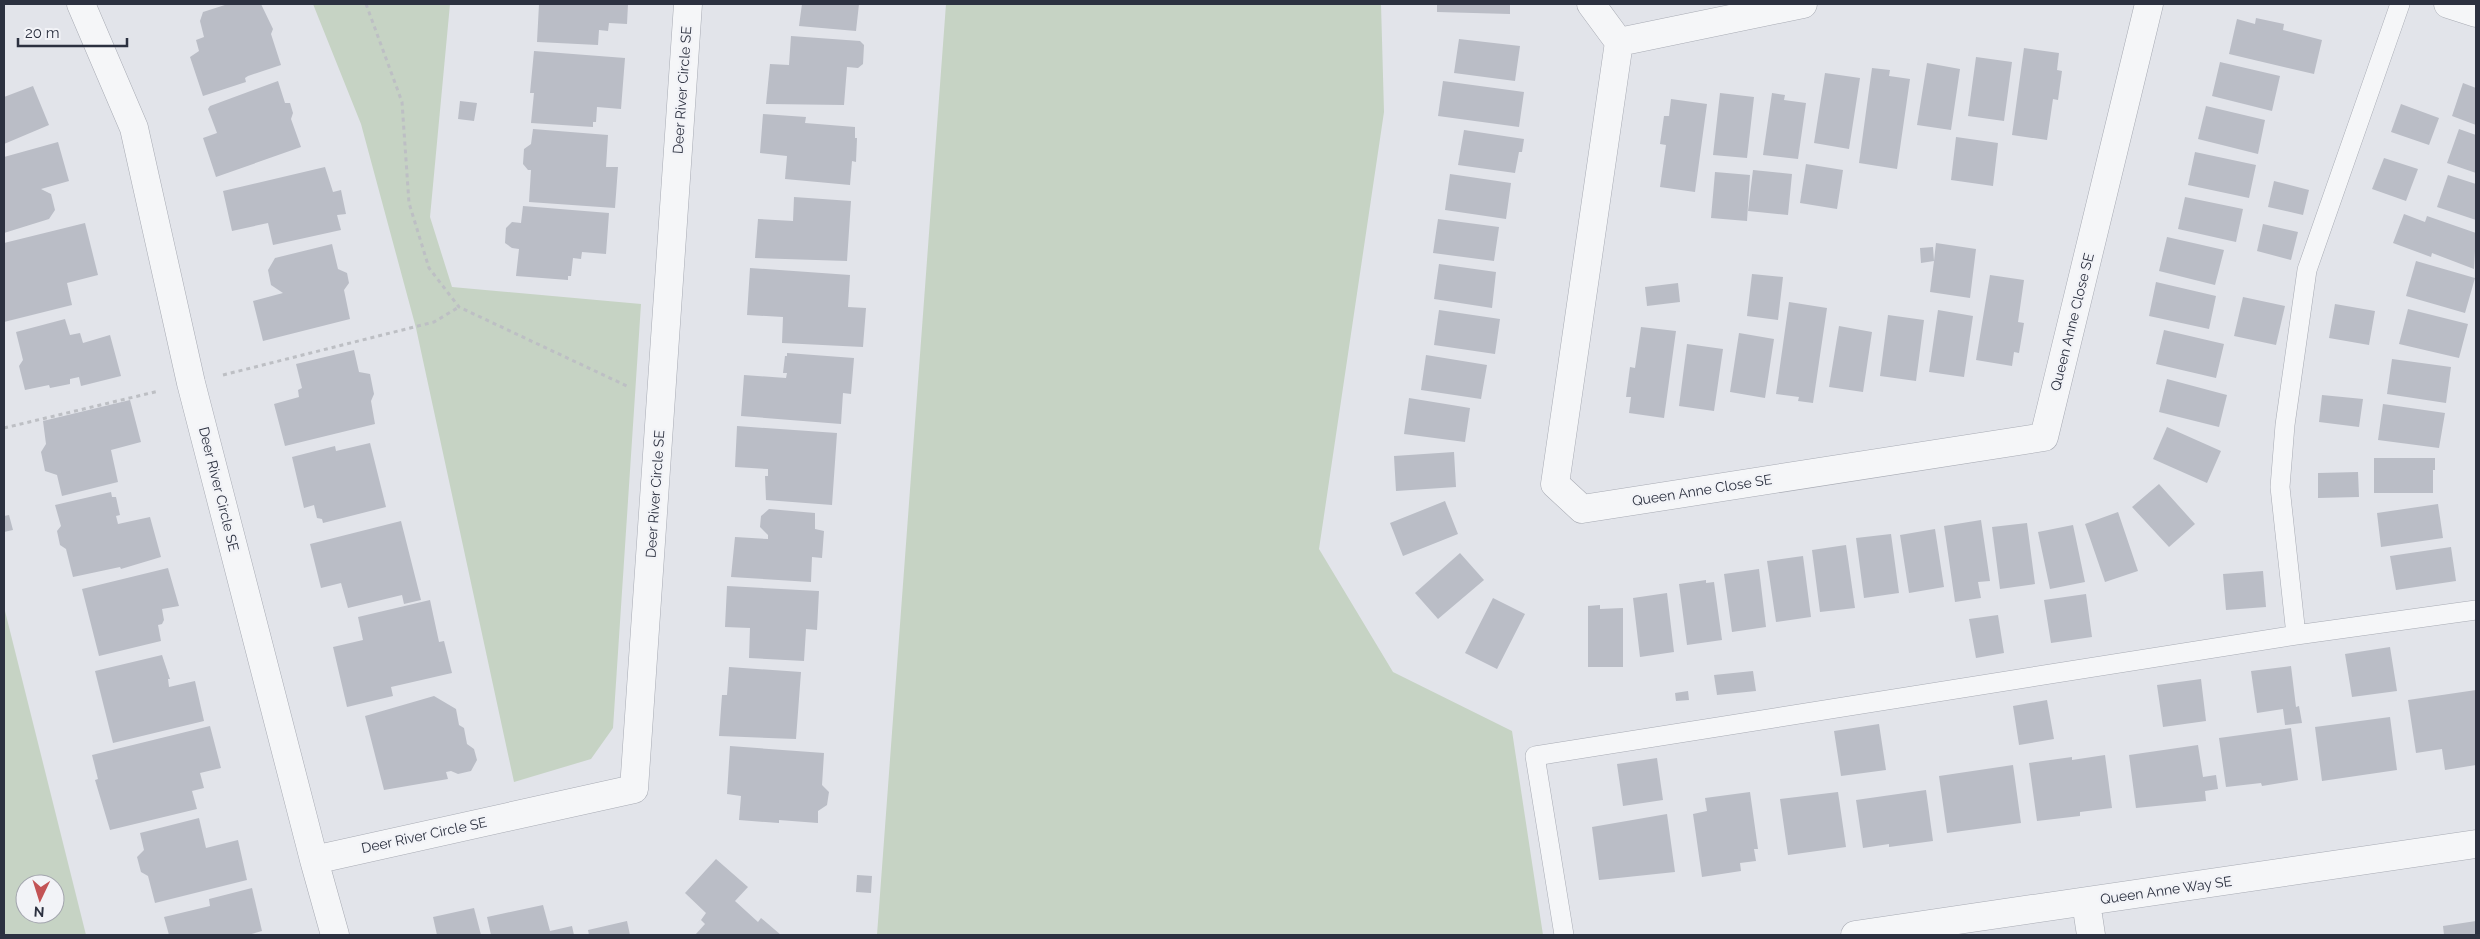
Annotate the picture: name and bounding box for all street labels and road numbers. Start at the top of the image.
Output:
street label: Deer River Circle SE [670,26,694,154]
street label: Queen Anne Close SE [2047,251,2097,393]
street label: Deer River Circle SE [196,425,242,553]
street label: Deer River Circle SE [643,430,667,558]
street label: Queen Anne Close SE [1631,471,1773,509]
street label: Deer River Circle SE [360,814,488,856]
street label: Queen Anne Way SE [2099,873,2233,907]

